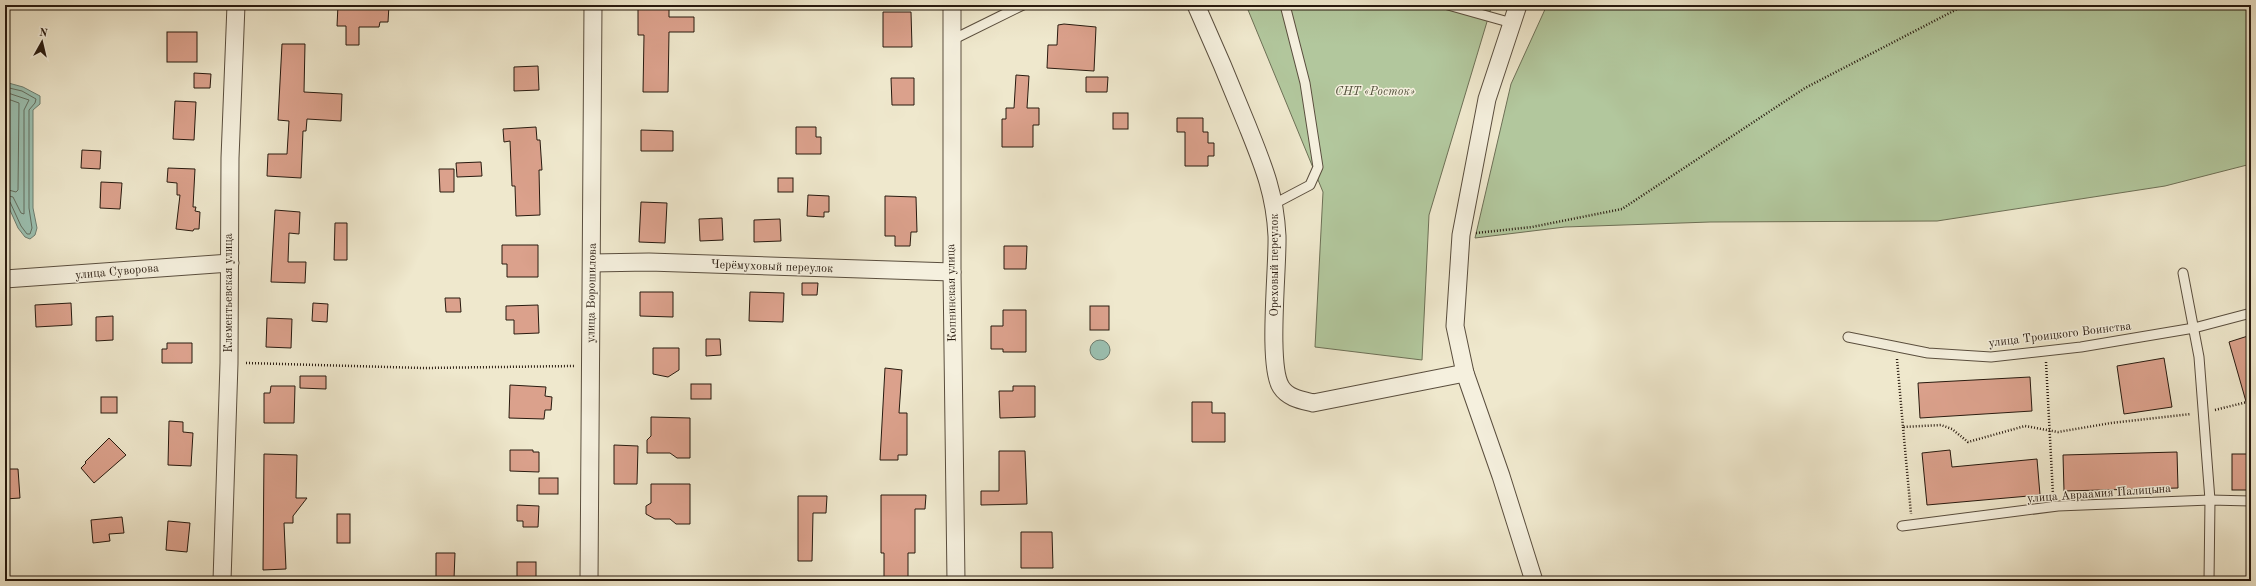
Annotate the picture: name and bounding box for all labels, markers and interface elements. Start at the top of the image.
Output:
north arrow [22,22,62,62]
text: N [38,28,49,40]
park label: СНТ «Росток» [1335,86,1415,98]
street label: Ореховый переулок [1269,213,1281,317]
street label: Клементьевская улица [223,233,235,353]
street label: улица Ворошилова [585,243,599,343]
street label: Копнинская улица [945,244,959,342]
street label: Черёмуховый переулок [711,259,833,275]
street label: улица Суворова [75,262,159,282]
street label: улица Троицкого Воинства [1988,320,2132,350]
street label: улица Авраамия Палицына [2027,483,2171,505]

